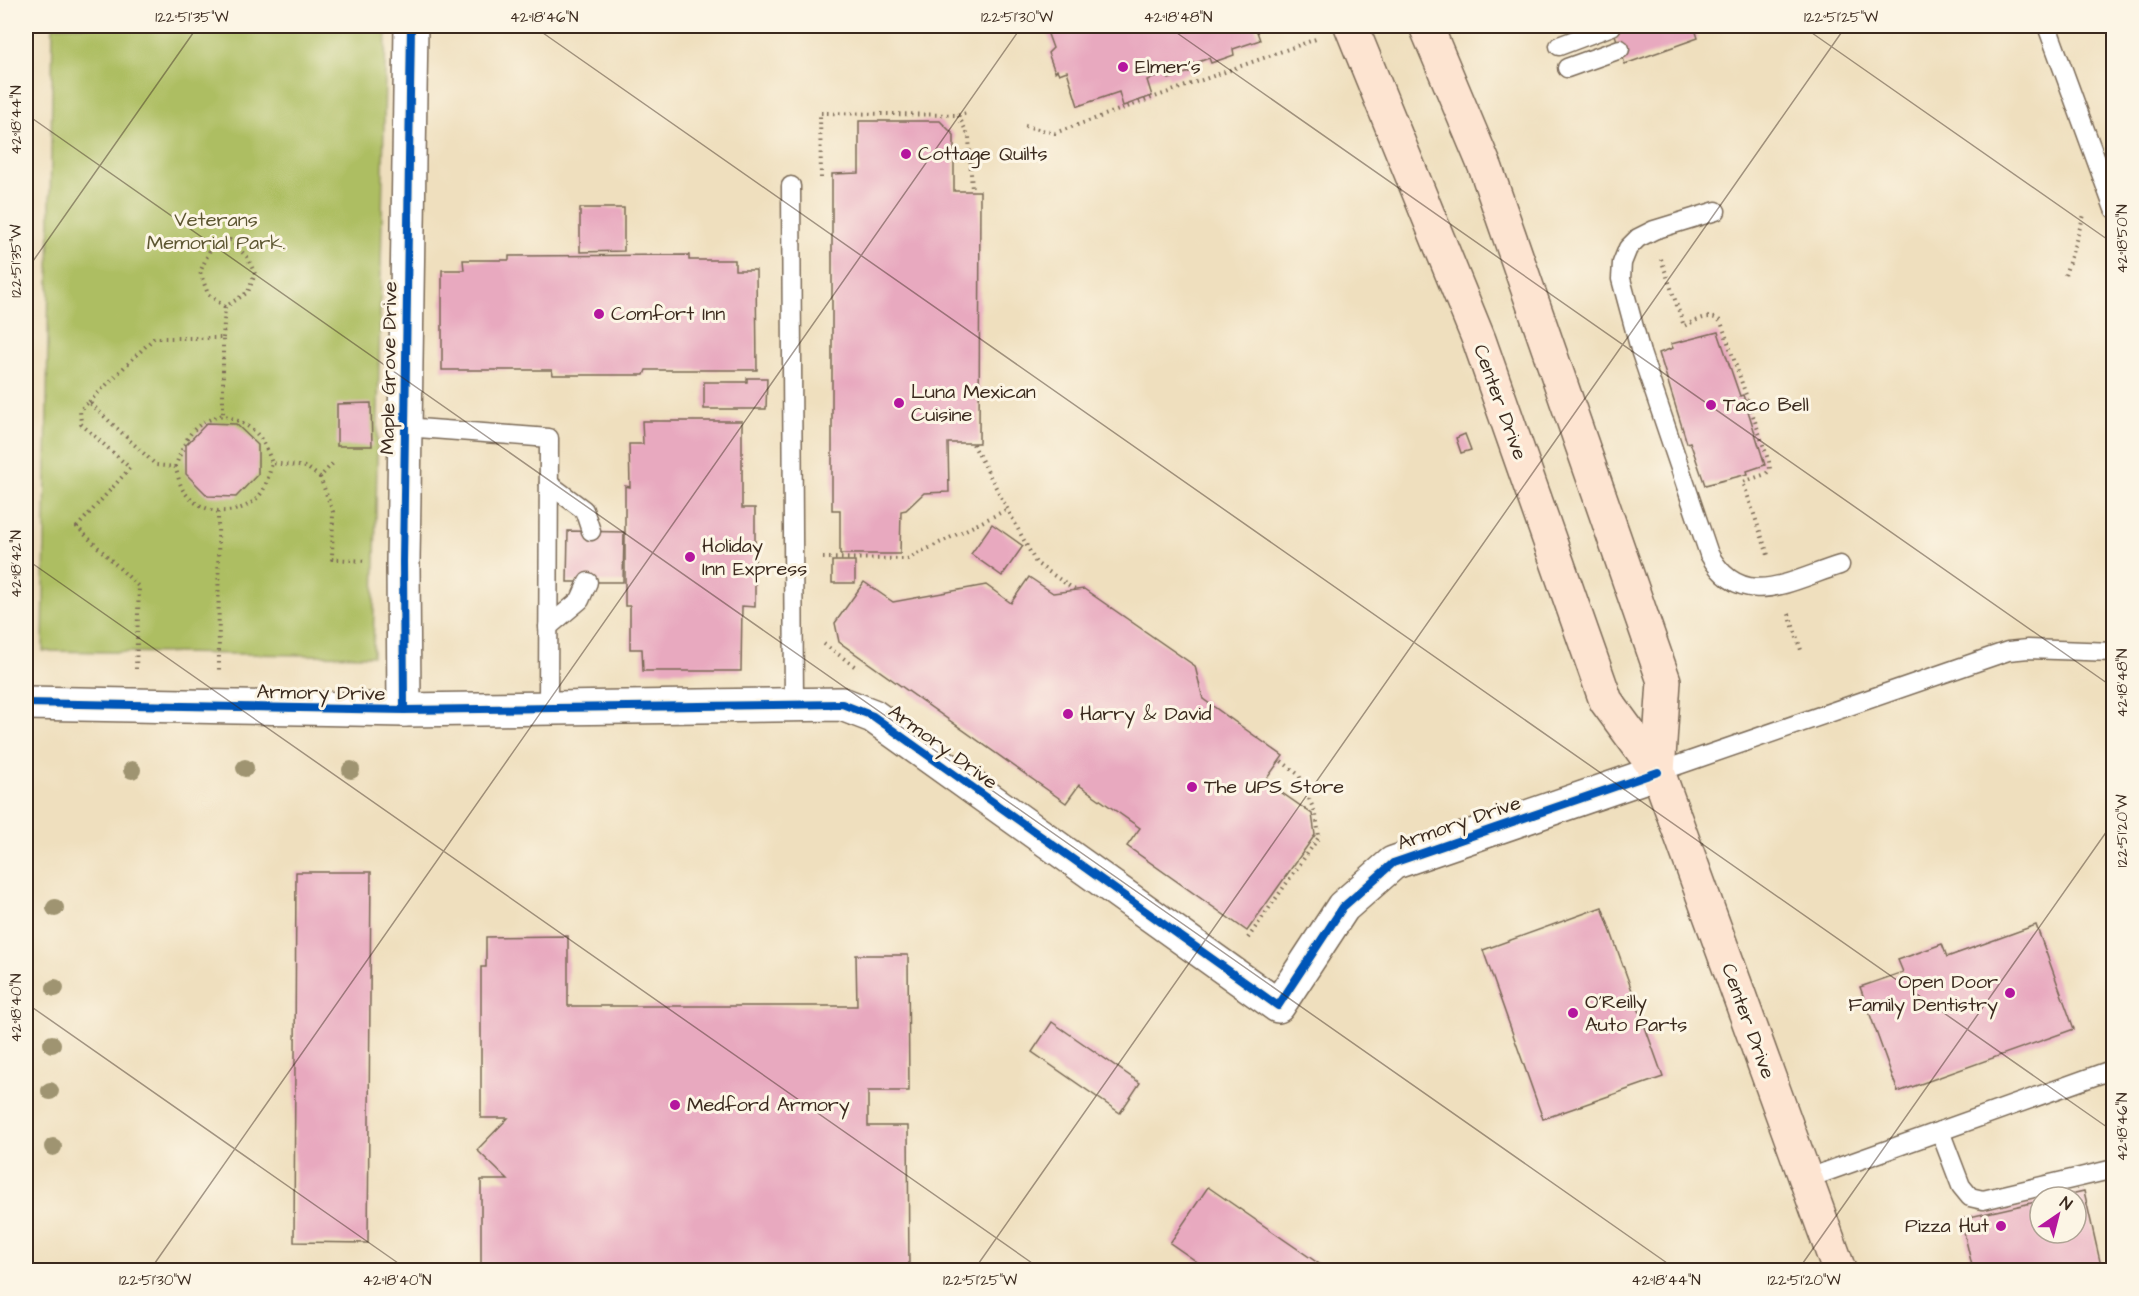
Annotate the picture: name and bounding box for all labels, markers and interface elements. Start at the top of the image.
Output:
text: 122°51'35"W [155,7,229,28]
text: 42°18'46"N [510,7,578,28]
text: 122°51'30"W [981,7,1053,28]
text: 42°18'48"N [1143,7,1213,28]
text: 122°51'25"W [1804,7,1878,28]
place label: Elmer's [1135,53,1201,81]
marker: Elmer's [1116,60,1130,74]
text: 42°18'44"N [6,85,27,155]
place label: Cottage Quilts [918,140,1048,169]
marker: Cottage Quilts [899,147,913,161]
text: 42°18'50"N [2112,204,2133,274]
park label: Veterans Memorial Park. [147,206,286,257]
text: 122°51'35"W [6,224,27,298]
street label: Maple Grove Drive [373,281,405,455]
place label: Comfort Inn [611,300,725,328]
marker: Comfort Inn [592,307,606,321]
street label: Center Drive [1466,340,1534,464]
place label: Luna Mexican Cuisine [911,378,1036,429]
place label: Taco Bell [1723,391,1809,419]
marker: Luna Mexican Cuisine [892,396,906,410]
marker: Taco Bell [1704,398,1718,412]
text: 42°18'42"N [6,530,27,598]
place label: Holiday Inn Express [702,532,807,583]
marker: Holiday Inn Express [683,550,697,564]
text: 42°18'48"N [2112,648,2133,718]
street label: Armory Drive [256,678,386,709]
street label: Armory Drive [882,698,1004,797]
place label: Harry & David [1080,700,1212,729]
marker: Harry & David [1061,707,1075,721]
place label: The UPS Store [1204,773,1344,801]
marker: The UPS Store [1185,780,1199,794]
street label: Armory Drive [1394,789,1525,858]
text: 122°51'20"W [2112,794,2133,868]
street label: Center Drive [1714,959,1782,1083]
place label: Open Door Family Dentistry [1848,968,1998,1020]
text: 42°18'40"N [6,974,27,1042]
marker: Open Door Family Dentistry [2003,986,2017,1000]
place label: O'Reilly Auto Parts [1585,988,1687,1039]
marker: O'Reilly Auto Parts [1566,1006,1580,1020]
place label: Medford Armory [687,1091,850,1120]
text: 42°18'46"N [2112,1093,2133,1161]
marker: Medford Armory [668,1098,682,1112]
north arrow [2028,1185,2088,1245]
text: N [2056,1192,2076,1215]
place label: Pizza Hut [1905,1212,1989,1240]
marker: Pizza Hut [1994,1219,2008,1233]
text: 122°51'30"W [119,1270,191,1291]
text: 42°18'40"N [363,1270,431,1291]
text: 122°51'25"W [943,1270,1017,1291]
text: 42°18'44"N [1631,1270,1701,1291]
text: 122°51'20"W [1767,1270,1841,1291]

